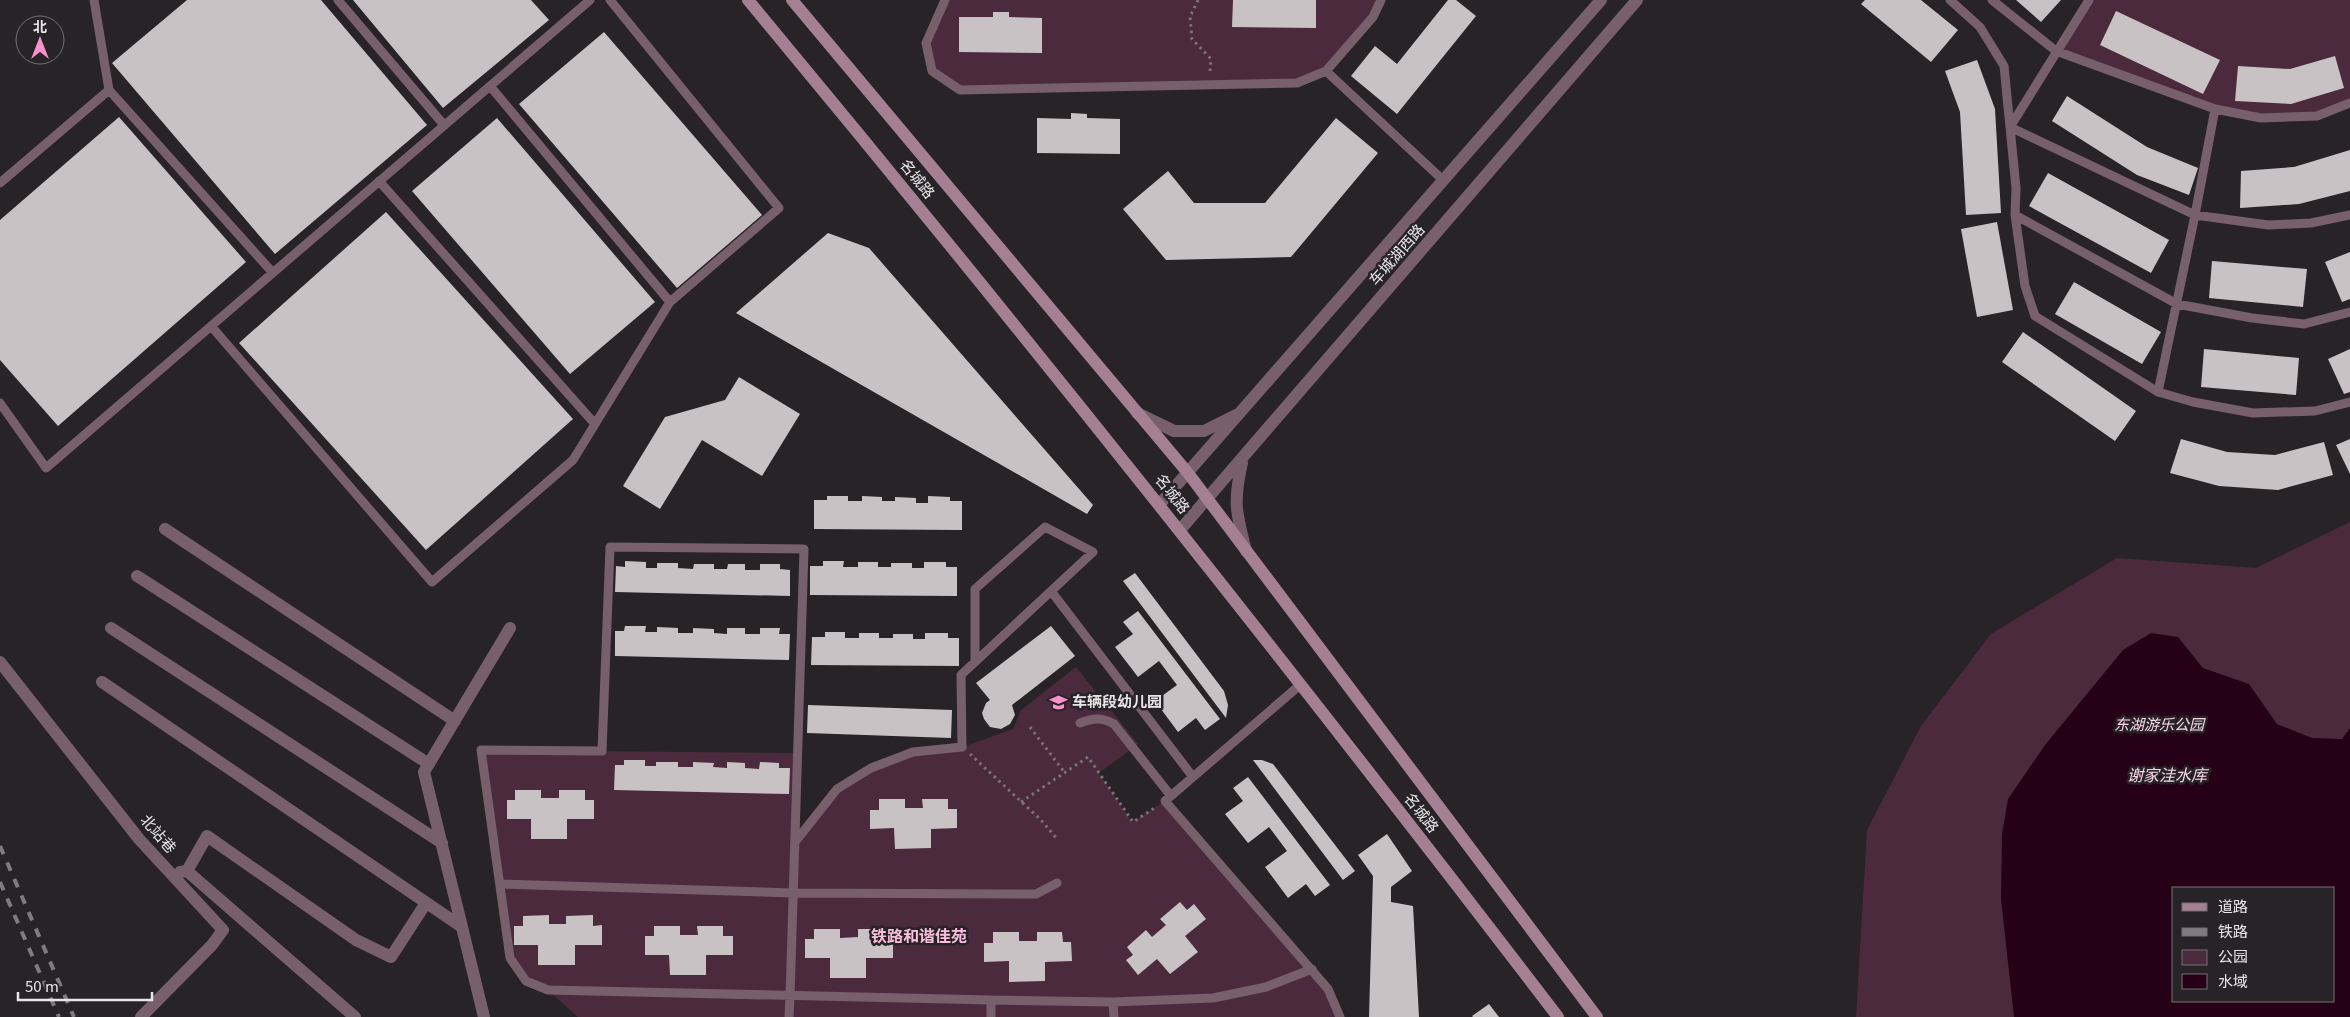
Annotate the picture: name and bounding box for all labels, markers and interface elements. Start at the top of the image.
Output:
north arrow [15,15,65,65]
text: 北 [33,16,47,36]
street label: 名城路 [896,154,940,202]
street label: 车城湖西路 [1363,219,1428,289]
street label: 名城路 [1151,469,1195,517]
place label: 车辆段幼儿园 [1072,690,1162,711]
school or university icon: 车辆段幼儿园 [1048,692,1068,712]
park label: 东湖游乐公园 [2114,713,2206,734]
water label: 谢家洼水库 [2127,762,2210,786]
street label: 名城路 [1400,788,1444,836]
street label: 北站巷 [136,809,182,857]
legend [2172,887,2335,1002]
text: 道路 [2218,895,2248,916]
text: 铁路 [2218,920,2248,941]
district label: 铁路和谐佳苑 [871,923,967,947]
text: 公园 [2218,945,2248,966]
scale bar [18,970,151,1002]
text: 水域 [2218,970,2248,991]
text: 50 m [25,975,59,996]

